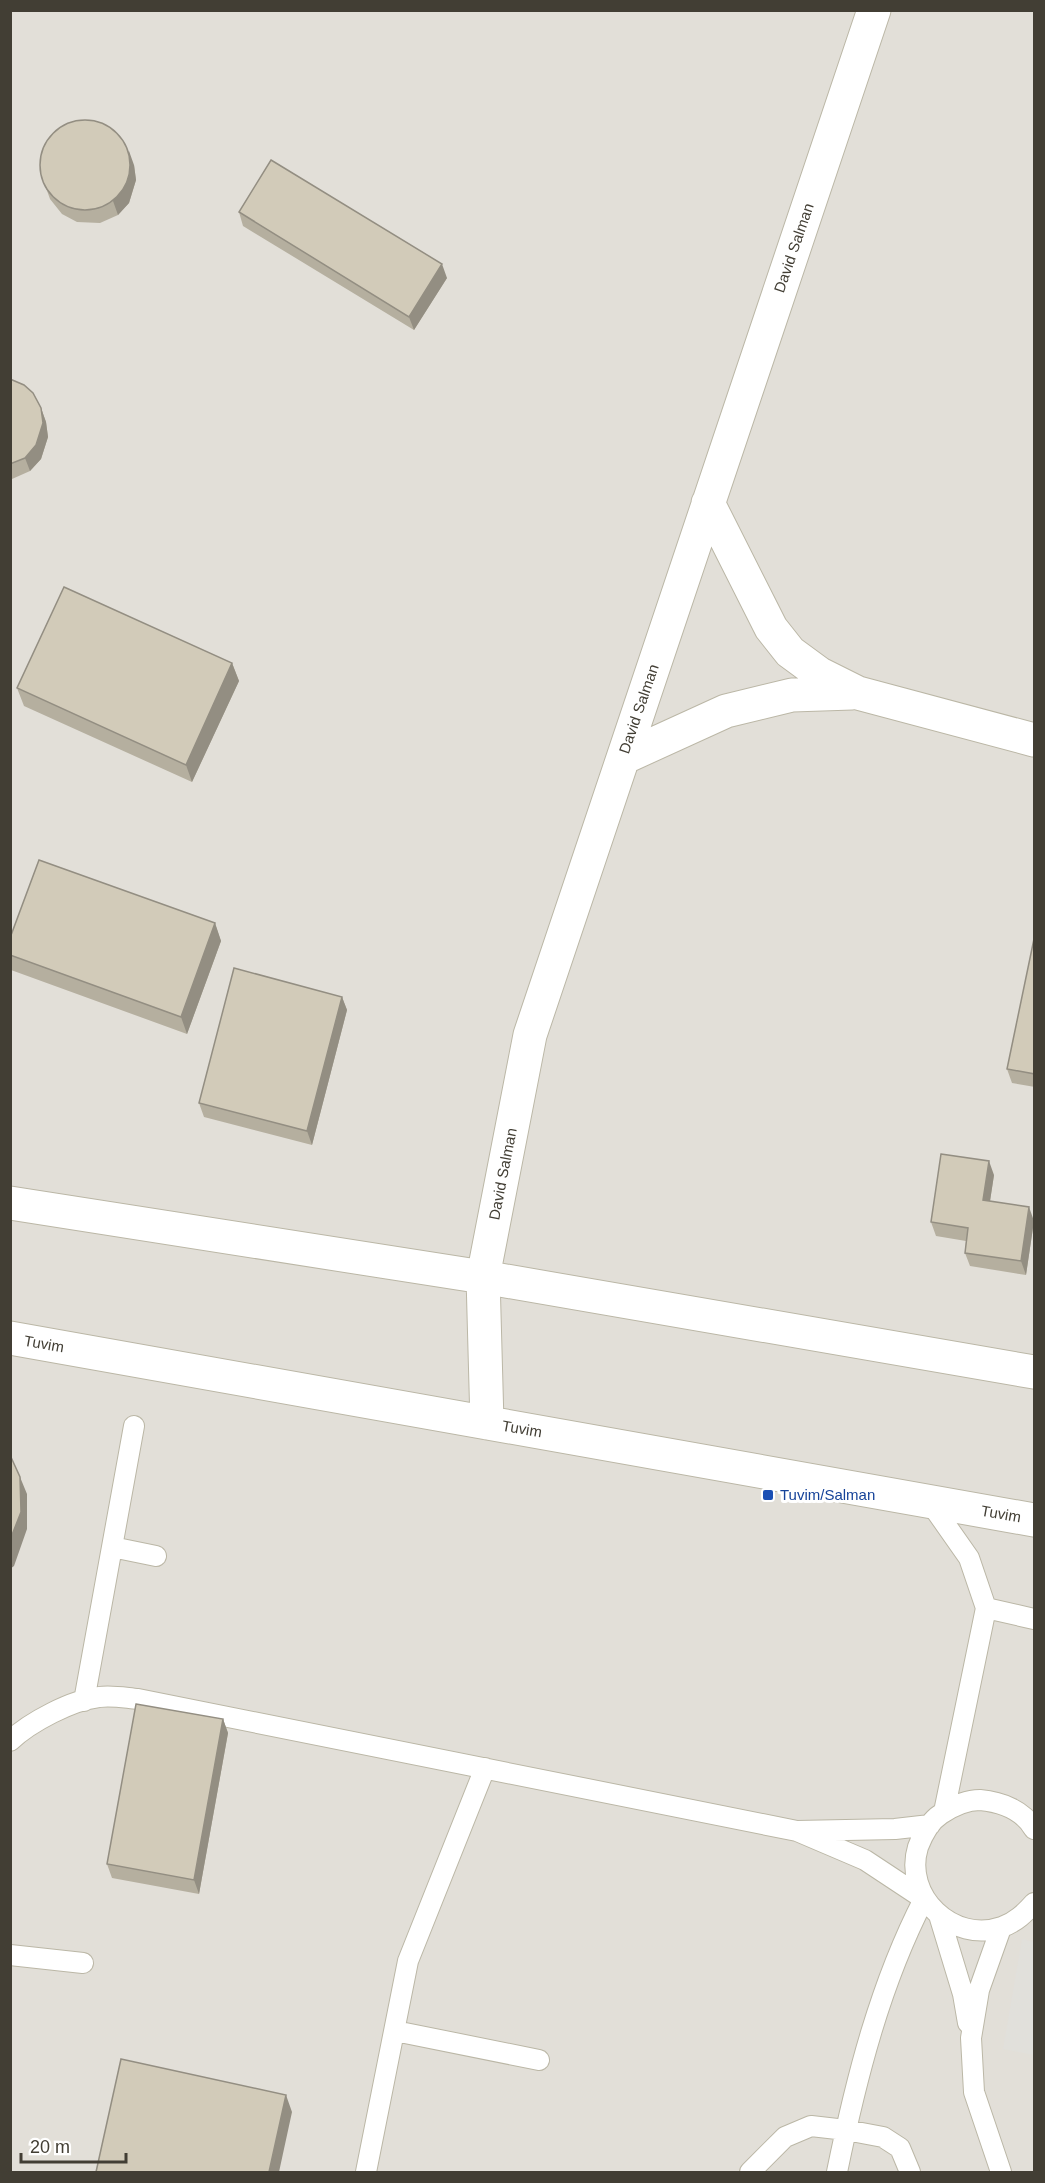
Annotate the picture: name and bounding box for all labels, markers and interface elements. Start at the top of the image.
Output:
street label: David Salman [770,201,817,295]
street label: David Salman [615,662,662,756]
street label: David Salman [485,1126,520,1221]
street label: Tuvim [23,1332,65,1355]
street label: Tuvim [501,1417,543,1440]
place label: Tuvim/Salman [780,1486,875,1503]
marker: Tuvim/Salman [761,1488,775,1502]
street label: Tuvim [980,1502,1022,1525]
scale bar [21,2126,126,2164]
text: 20 m [30,2137,70,2157]

